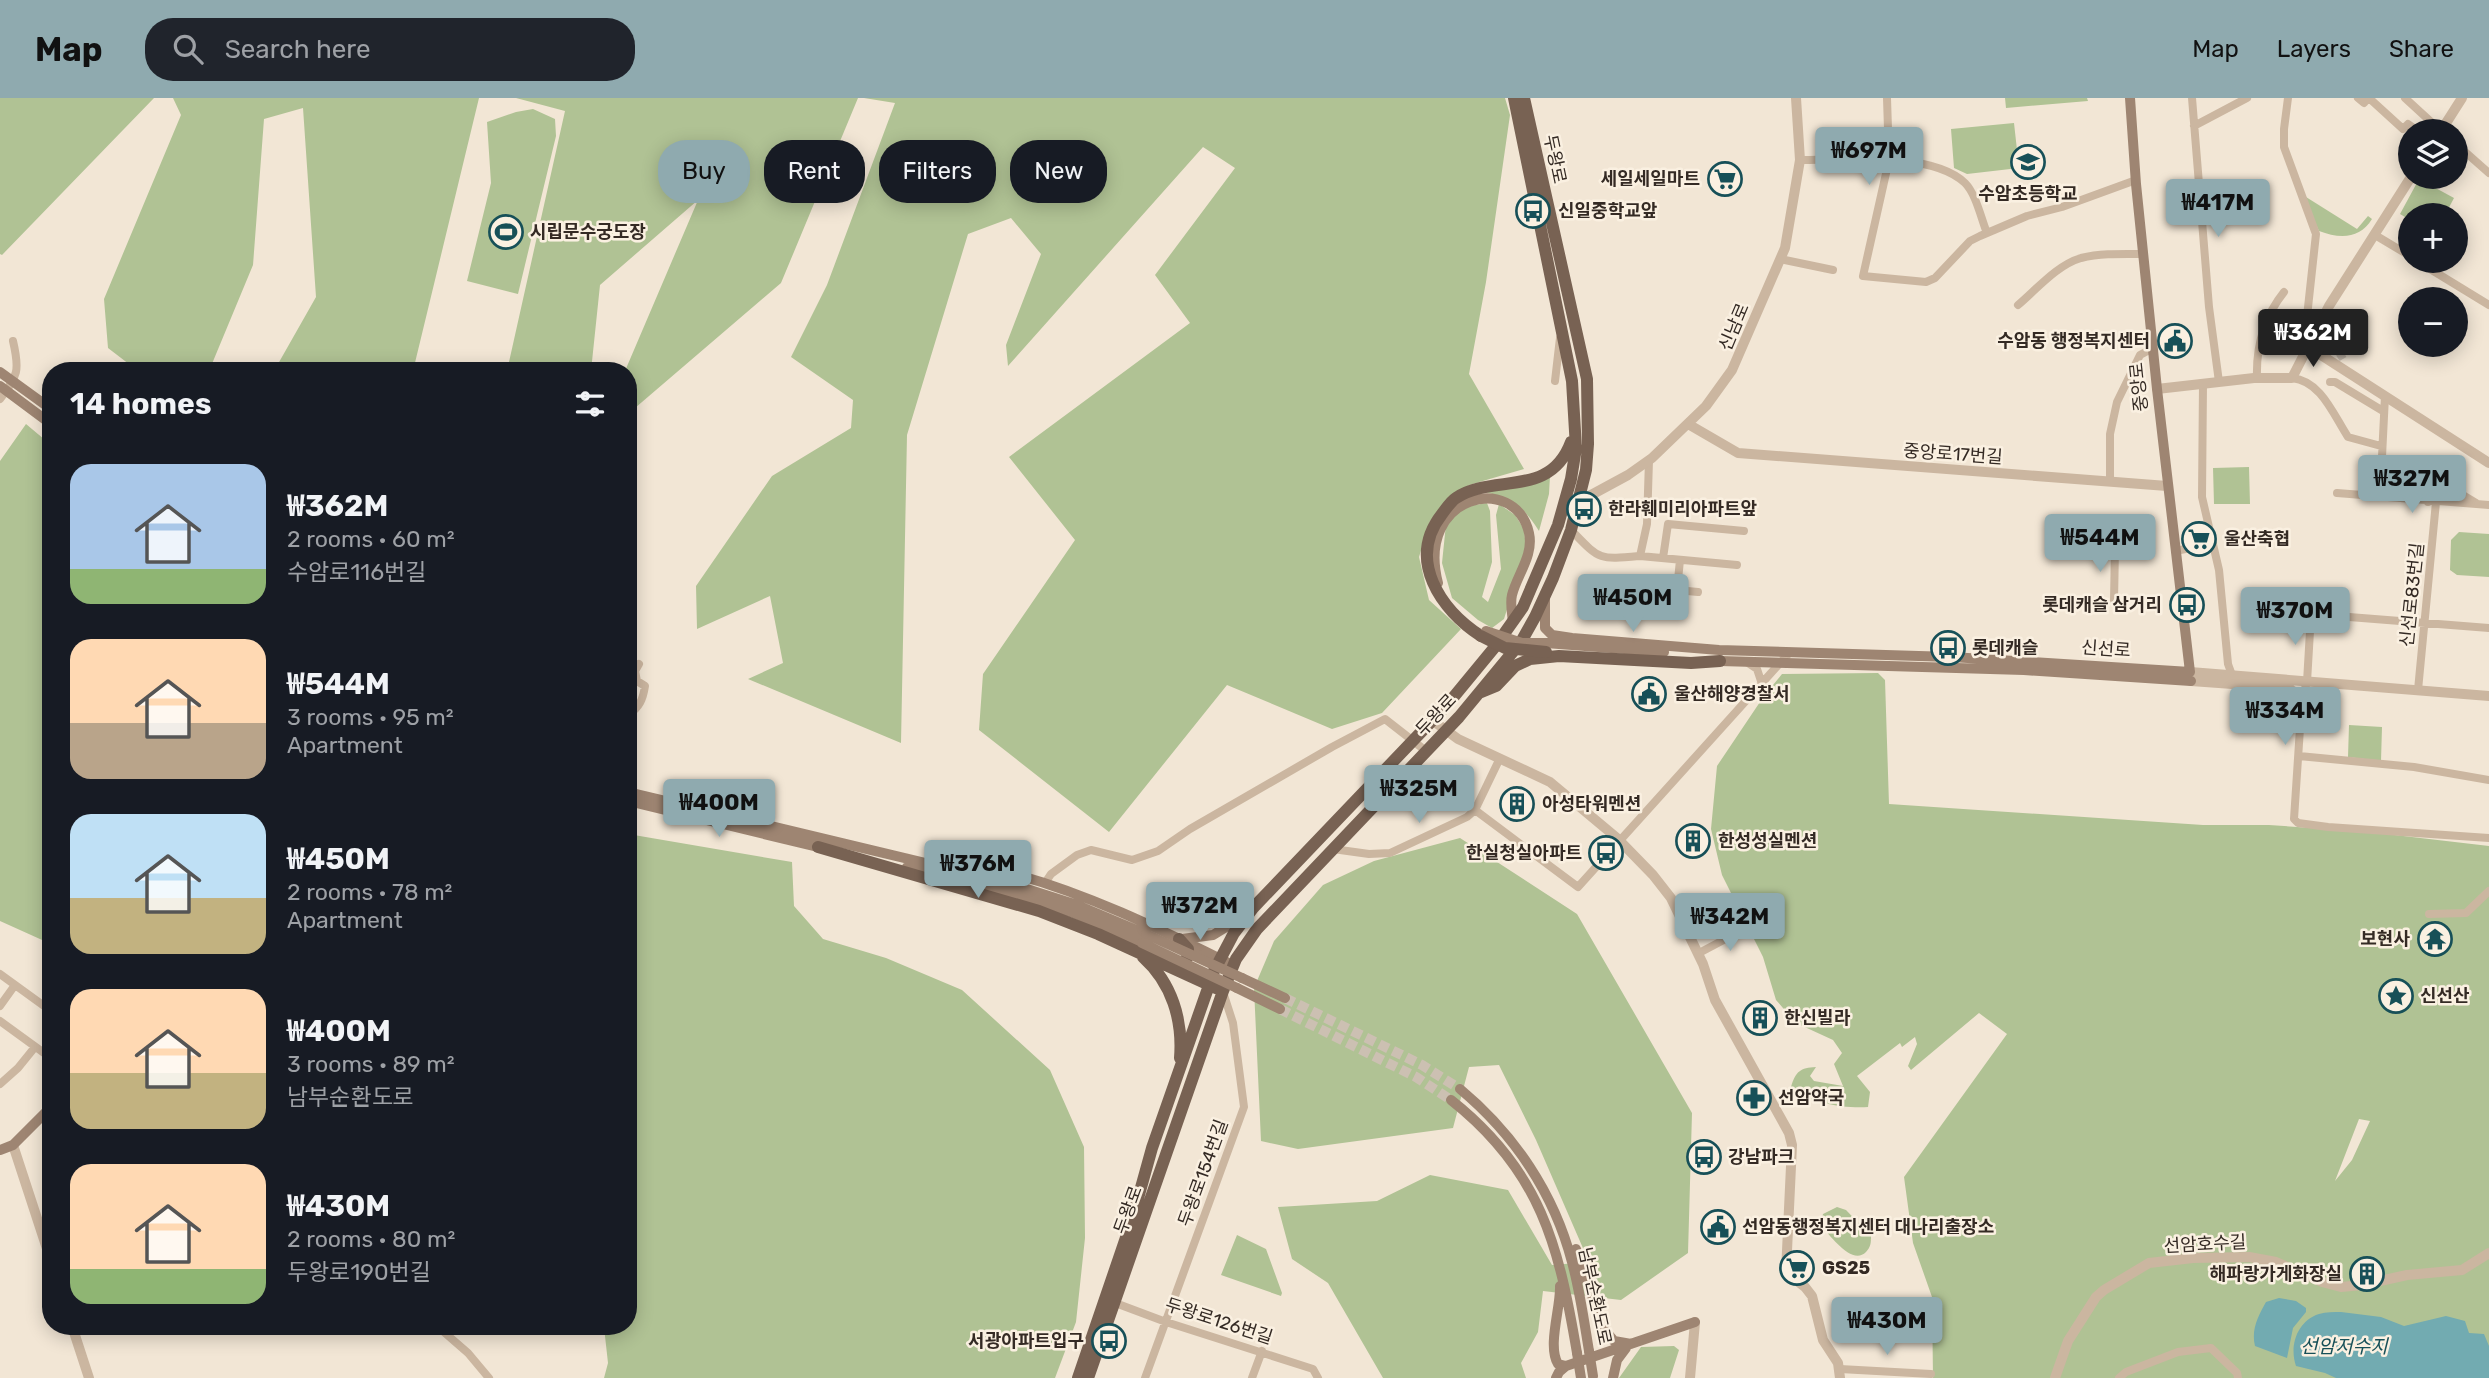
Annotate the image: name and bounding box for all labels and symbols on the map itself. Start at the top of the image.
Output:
pin: ₩697M [1820,127,1918,187]
street label: 두왕로 [1539,132,1571,186]
school or university icon: 수암초등학교 [2009,143,2047,181]
supermarket icon: 세일세일마트 [1706,160,1744,198]
place label: 세일세일마트 [1601,168,1700,190]
pin: ₩417M [2169,180,2267,239]
place label: 수암초등학교 [1978,183,2078,205]
bus stop icon: 신일중학교앞 [1514,192,1552,230]
place label: 신일중학교앞 [1558,200,1658,222]
sports icon: 시립문수궁도장 [487,213,525,251]
place label: 시립문수궁도장 [530,221,646,243]
street label: 신남로 [1714,300,1754,354]
pin: ₩362M [2264,310,2362,369]
public building icon: 수암동 행정복지센터 [2156,322,2194,360]
place label: 수암동 행정복지센터 [1997,330,2150,352]
street label: 중앙로 [2125,361,2153,413]
street label: 중앙로17번길 [1902,440,2004,468]
pin: ₩327M [2363,456,2461,515]
bus stop icon: 한라훼미리아파트앞 [1565,490,1603,528]
place label: 한라훼미리아파트앞 [1608,498,1757,520]
pin: ₩544M [2051,514,2149,574]
supermarket icon: 울산축협 [2180,520,2218,558]
place label: 울산축협 [2224,528,2290,550]
street label: 신선로83번길 [2396,542,2428,648]
pin: ₩450M [1584,574,1682,634]
bus stop icon: 롯데캐슬 삼거리 [2168,586,2206,624]
pin: ₩370M [2246,588,2344,647]
place label: 롯데캐슬 삼거리 [2042,594,2162,616]
bus stop icon: 롯데캐슬 [1929,629,1967,667]
street label: 신선로 [2080,636,2132,662]
place label: 롯데캐슬 [1972,637,2038,659]
public building icon: 울산해양경찰서 [1630,675,1668,713]
place label: 울산해양경찰서 [1674,683,1790,705]
pin: ₩334M [2236,688,2334,747]
street label: 두왕로 [1411,689,1461,741]
pin: ₩325M [1370,766,1468,825]
pin: ₩400M [670,780,768,839]
building icon: 아성타워멘션 [1498,785,1536,823]
place label: 아성타워멘션 [1542,793,1641,815]
building icon: 한성성실멘션 [1674,822,1712,860]
place label: 한성성실멘션 [1718,830,1817,852]
bus stop icon: 한실청실아파트 [1587,834,1625,872]
pin: ₩376M [929,840,1027,900]
place label: 한실청실아파트 [1466,842,1582,864]
pin: ₩372M [1151,882,1249,942]
pin: ₩342M [1681,894,1779,953]
temple icon: 보현사 [2416,920,2454,958]
place label: 보현사 [2360,928,2410,950]
place icon: 신선산 [2377,977,2415,1015]
place label: 신선산 [2420,985,2470,1007]
building icon: 한신빌라 [1741,999,1779,1037]
place label: 한신빌라 [1784,1007,1851,1029]
pharmacy icon: 선암약국 [1735,1079,1773,1117]
place label: 선암약국 [1778,1087,1844,1109]
street label: 두왕로154번길 [1173,1116,1233,1230]
bus stop icon: 강남파크 [1685,1138,1723,1176]
place label: 강남파크 [1728,1146,1794,1168]
street label: 두왕로 [1109,1183,1147,1237]
public building icon: 선암동행정복지센터 대나리출장소 [1699,1208,1737,1246]
place label: 선암동행정복지센터 대나리출장소 [1742,1216,1994,1238]
street label: 선암호수길 [2163,1231,2247,1257]
street label: 남부순환도로 [1574,1245,1616,1347]
supermarket icon: GS25 [1778,1249,1816,1287]
building icon: 해파랑가게화장실 [2348,1255,2386,1293]
place label: GS25 [1822,1257,1870,1279]
place label: 해파랑가게화장실 [2210,1263,2342,1285]
street label: 두왕로126번길 [1162,1293,1276,1349]
pin: ₩430M [1838,1298,1936,1357]
bus stop icon: 서광아파트입구 [1090,1322,1128,1360]
place label: 서광아파트입구 [968,1330,1084,1352]
water label: 선암저수지 [2300,1335,2389,1358]

